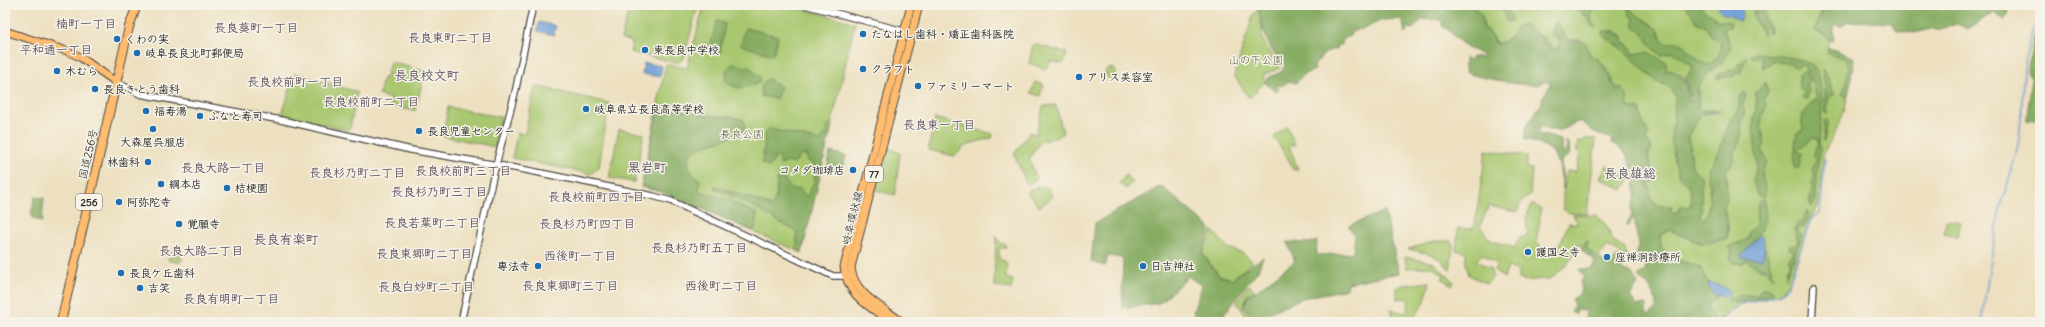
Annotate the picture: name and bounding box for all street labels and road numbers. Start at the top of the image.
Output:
street label: 国道256号 [75,127,101,181]
road number: 77 [865,166,883,182]
street label: 岐阜環状線 [839,190,865,246]
road number: 256 [76,194,102,210]

